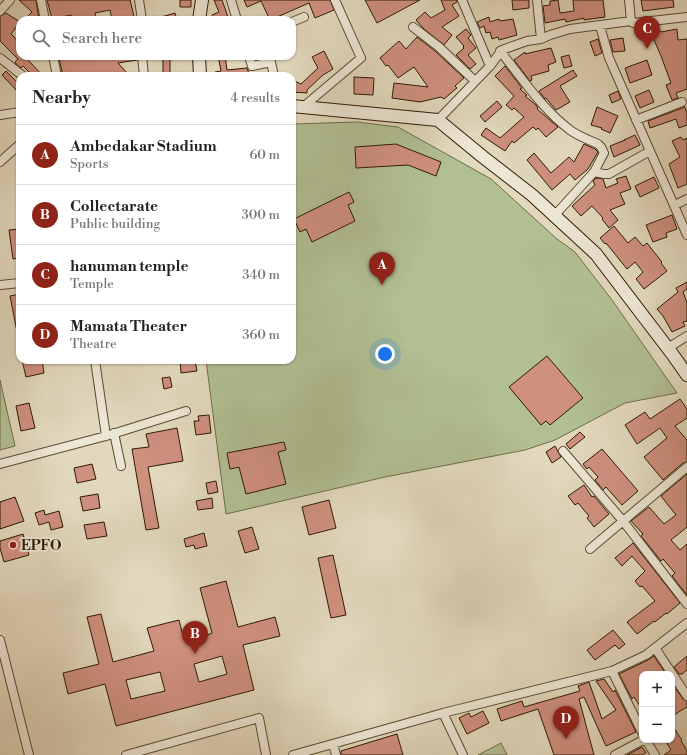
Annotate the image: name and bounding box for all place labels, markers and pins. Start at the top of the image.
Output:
pin: C [634,16,660,49]
pin: A [369,252,395,285]
place label: EPFO [21,537,62,555]
marker: EPFO [8,540,18,550]
pin: B [182,621,208,654]
pin: D [553,706,579,739]

